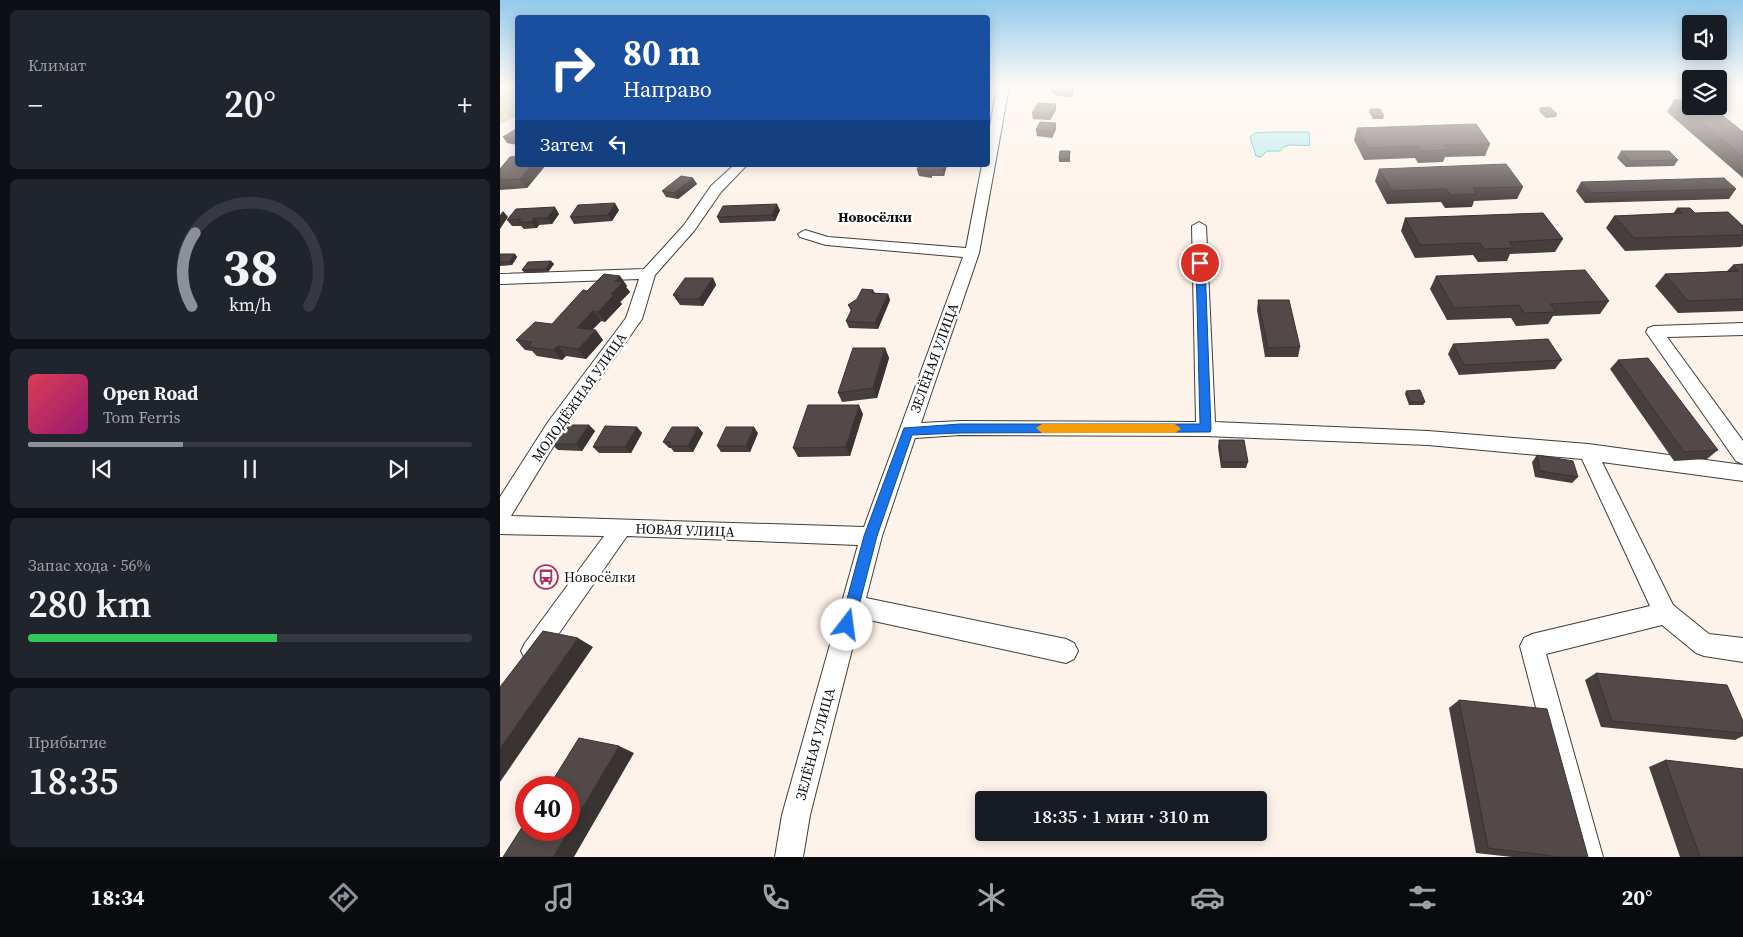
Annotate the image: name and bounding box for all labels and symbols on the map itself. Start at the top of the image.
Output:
district label: Новосёлки [838,207,912,227]
pin [1179,242,1221,284]
street label: ЗЕЛЁНАЯ УЛИЦА [905,300,963,416]
street label: МОЛОДЁЖНАЯ УЛИЦА [527,328,632,466]
street label: НОВАЯ УЛИЦА [635,518,736,542]
bus stop icon: Новосёлки [533,564,559,590]
place label: Новосёлки [564,567,636,587]
position arrow [820,598,872,650]
street label: ЗЕЛЁНАЯ УЛИЦА [790,685,840,802]
speed limit sign: 40 [515,776,580,841]

